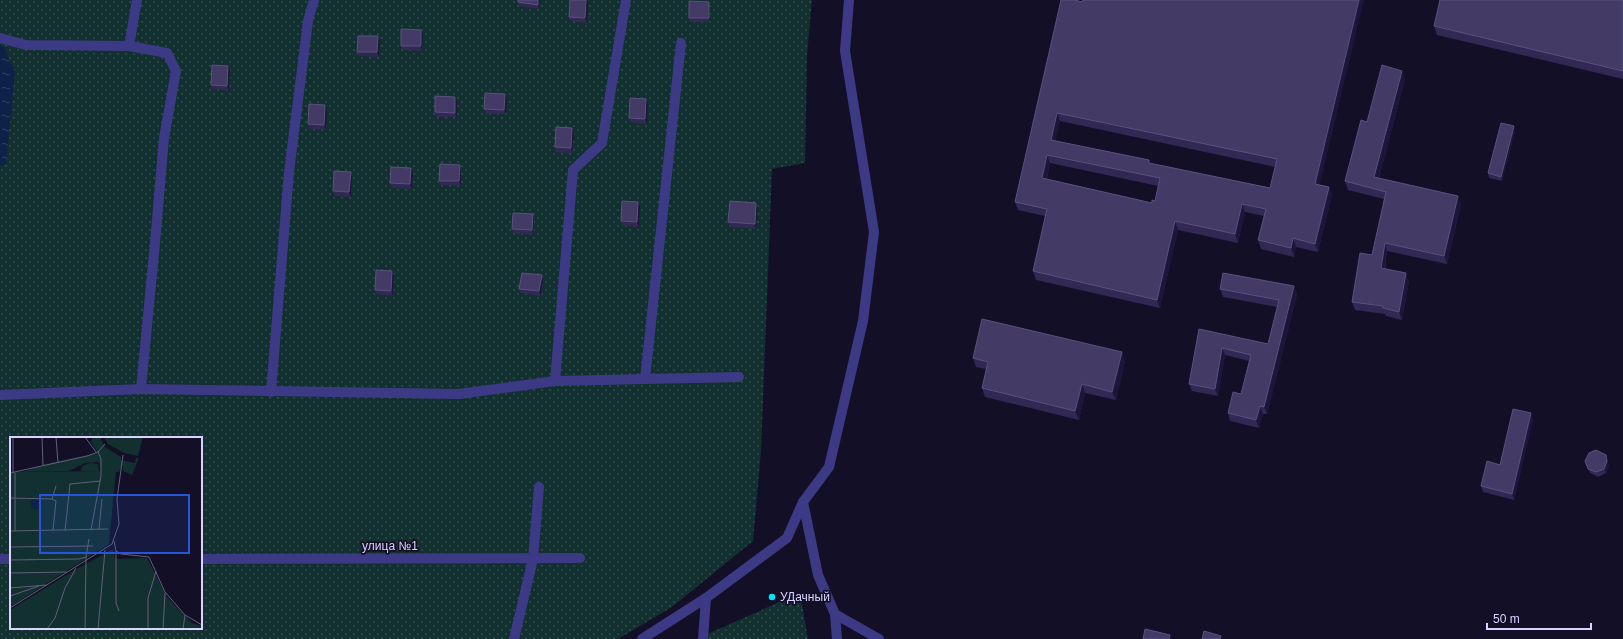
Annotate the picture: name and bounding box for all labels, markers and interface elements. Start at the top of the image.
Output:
inset map [10,437,202,629]
street label: улица №1 [362,539,418,553]
place label: УДачный [780,590,830,604]
marker: УДачный [767,592,777,602]
scale bar [1487,605,1591,631]
text: 50 m [1493,612,1520,626]

